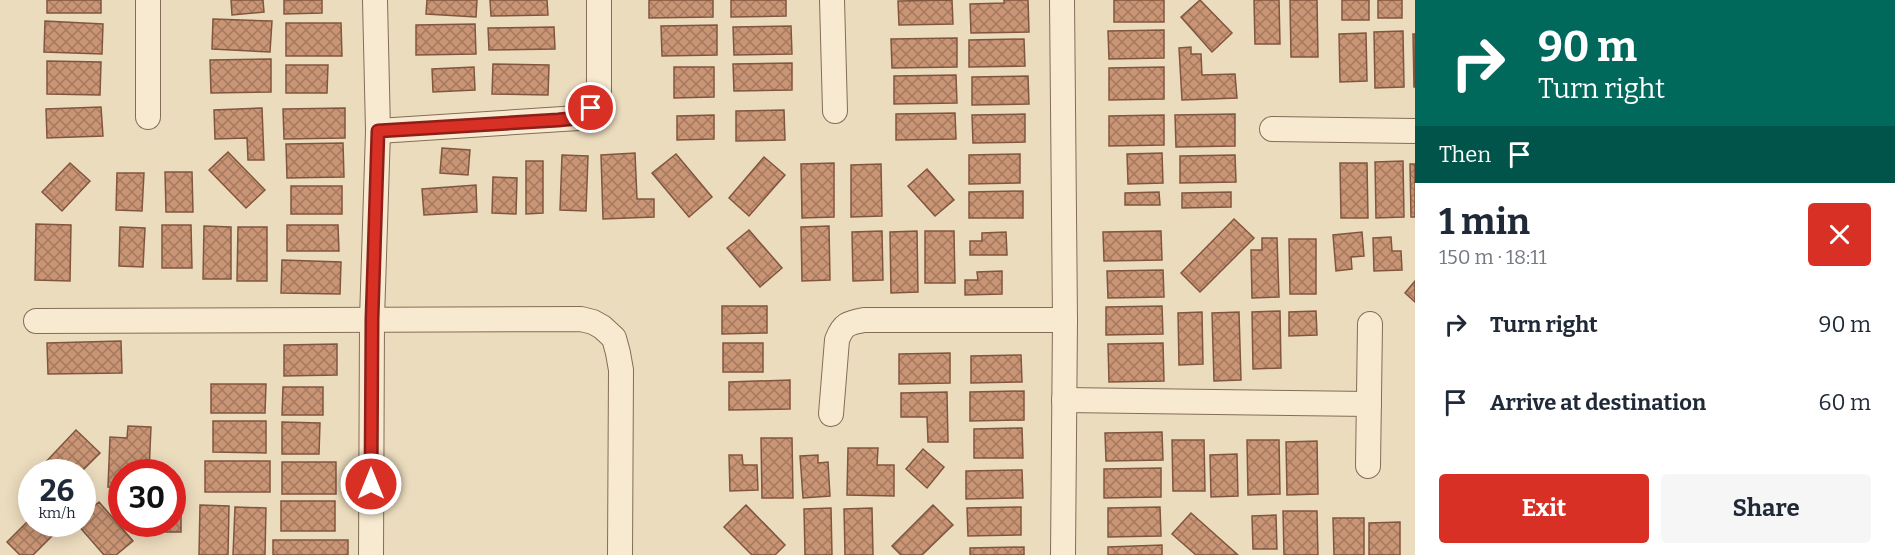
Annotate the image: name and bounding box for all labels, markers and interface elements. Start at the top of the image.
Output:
text: 90 m [1538,22,1637,72]
icon: right [1439,24,1517,102]
text: Turn right [1538,73,1665,105]
pin [565,82,616,133]
icon: arrive [574,91,607,124]
icon: arrive [1503,138,1536,171]
text: Then [1439,141,1491,168]
text: 1 min [1439,200,1530,244]
button: close [1808,203,1871,266]
text: 150 m · 18:11 [1439,245,1547,269]
icon: right [1439,308,1472,341]
text: Turn right [1490,311,1598,338]
text: 90 m [1819,311,1871,338]
icon: arrive [1439,386,1472,419]
text: Arrive at destination [1490,389,1706,416]
text: 60 m [1819,389,1871,416]
position arrow [339,452,403,516]
speed limit sign: 30 [108,459,186,537]
text: 26 [40,473,74,509]
button: Exit [1439,474,1649,543]
button: Share [1661,474,1871,543]
text: km/h [38,504,76,522]

